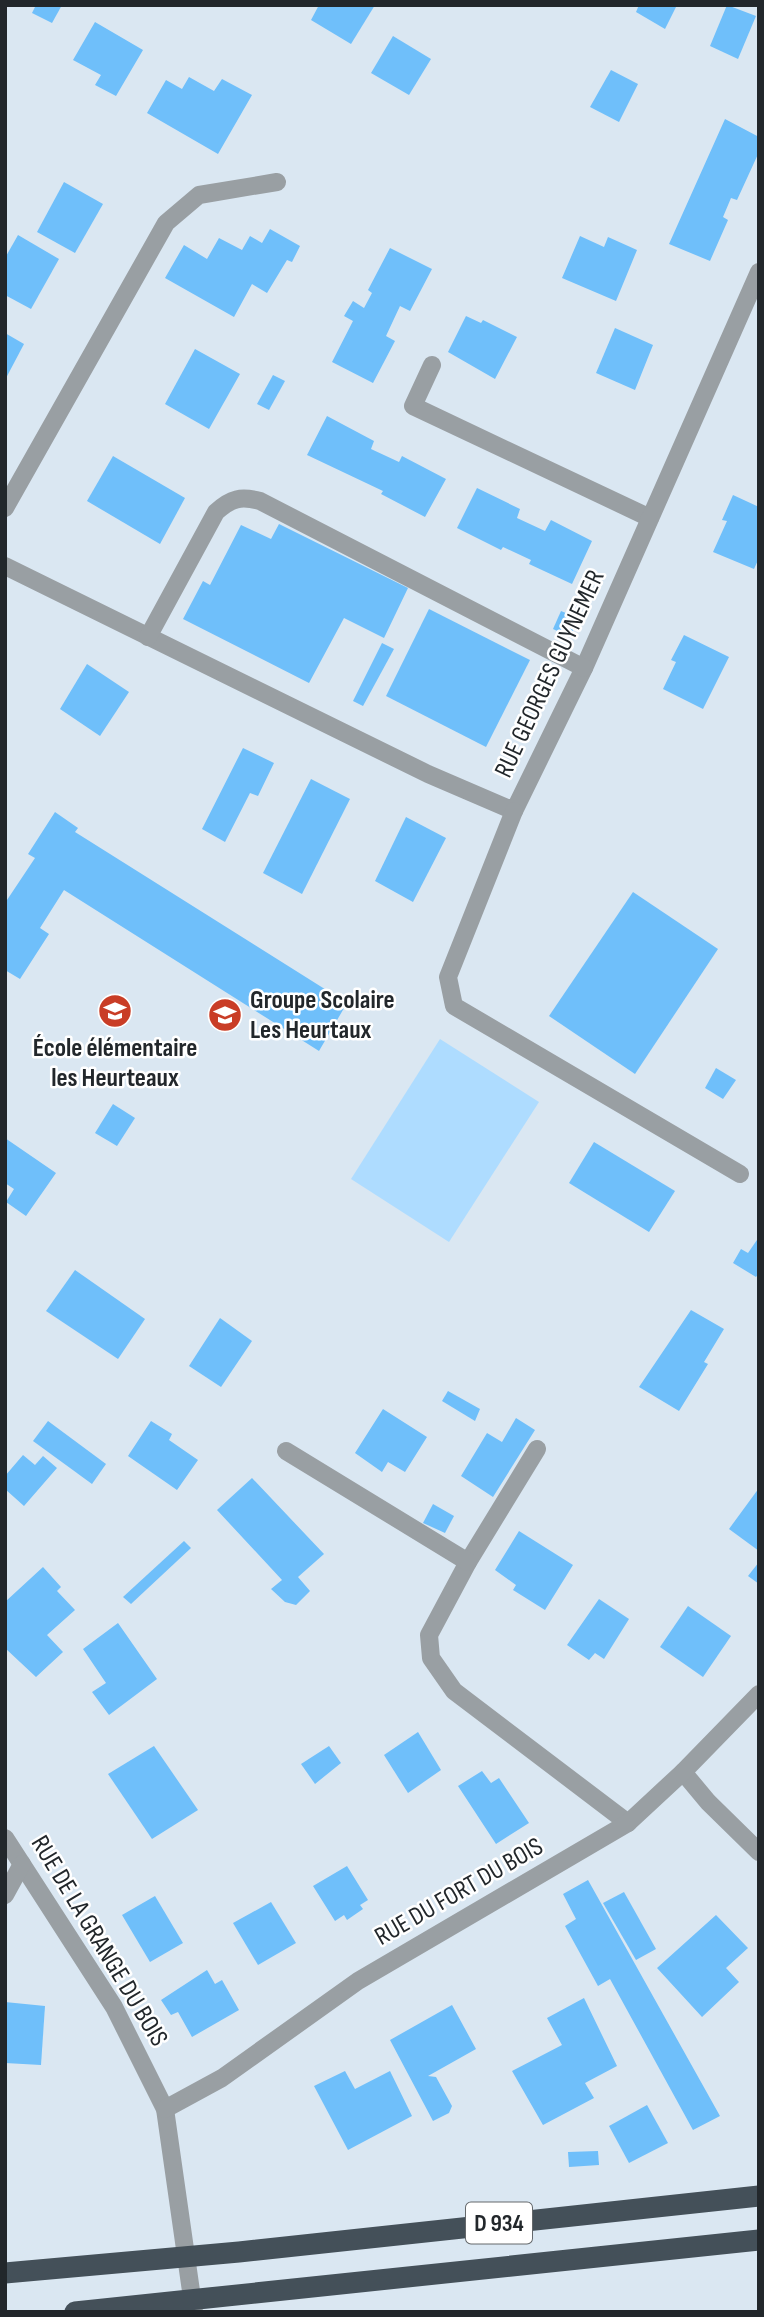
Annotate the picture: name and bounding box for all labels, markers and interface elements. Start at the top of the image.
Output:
street label: RUE GEORGES GUYNEMER [488,565,612,783]
place label: Groupe Scolaire Les Heurtaux [250,985,395,1046]
school or university icon: École élémentaire les Heurteaux [96,992,134,1030]
school or university icon: Groupe Scolaire Les Heurtaux [206,996,244,1034]
place label: École élémentaire les Heurteaux [33,1033,197,1094]
street label: RUE DE LA GRANGE DU BOIS [24,1830,174,2052]
street label: RUE DU FORT DU BOIS [369,1831,549,1953]
road number: D 934 [466,2202,532,2244]

